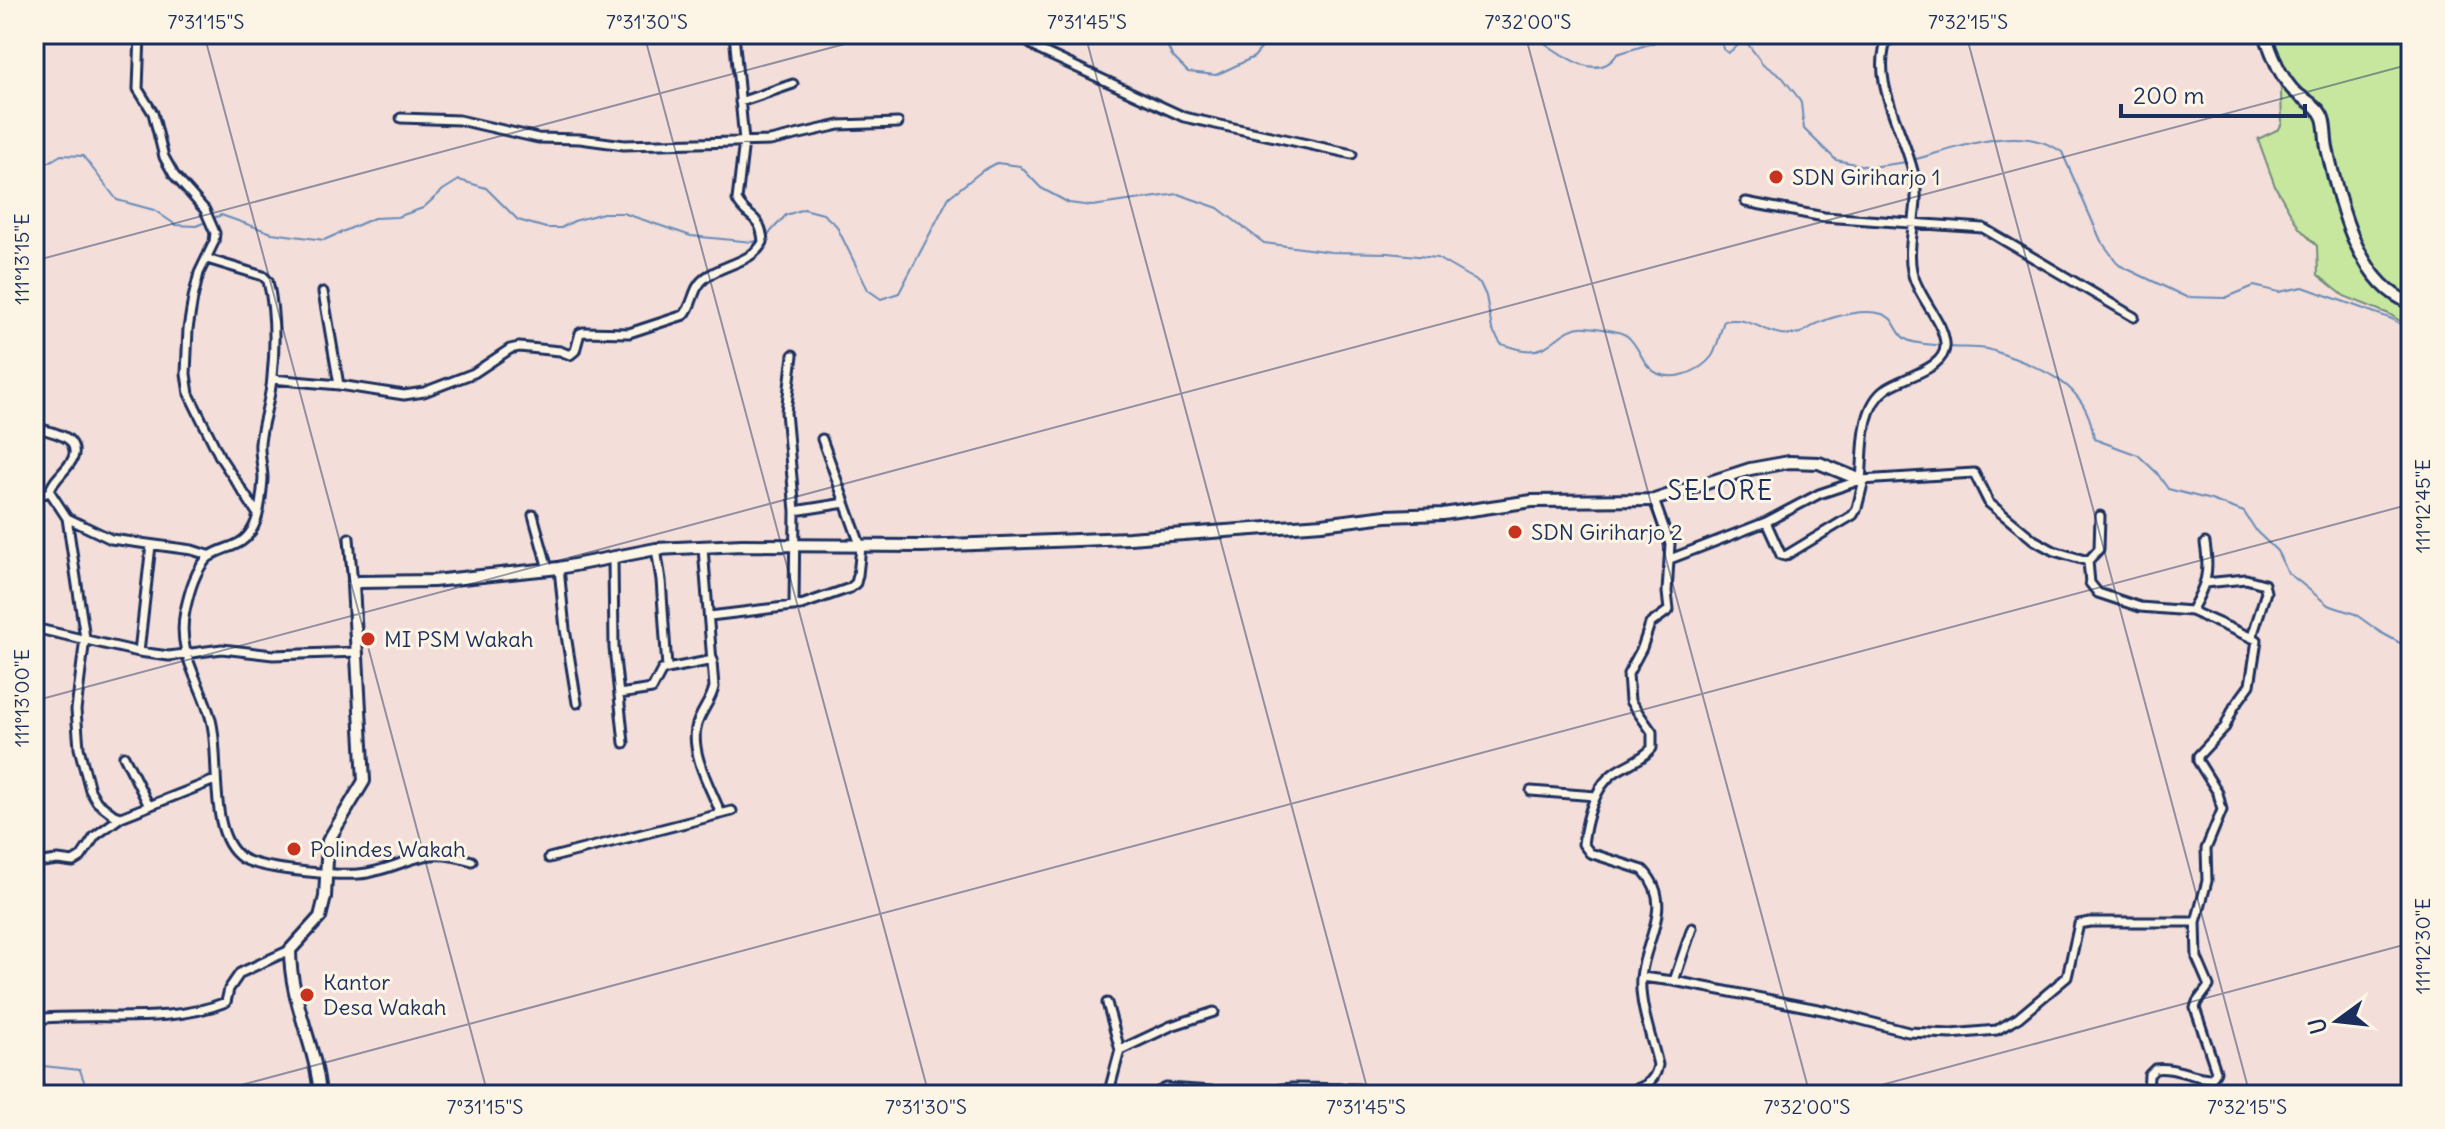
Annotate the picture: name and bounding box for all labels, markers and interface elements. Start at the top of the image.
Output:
text: 7°31'15"S [168,9,244,34]
text: 7°31'30"S [606,9,688,34]
text: 7°31'45"S [1047,9,1127,34]
text: 7°32'00"S [1485,9,1571,34]
text: 7°32'15"S [1928,9,2008,34]
scale bar [2121,68,2305,118]
text: 200 m [2133,80,2205,110]
place label: SDN Giriharjo 1 [1792,163,1940,191]
marker: SDN Giriharjo 1 [1767,168,1785,186]
text: 111°13'15"E [9,213,34,305]
text: 111°12'45"E [2410,459,2435,553]
district label: SELORE [1668,474,1774,507]
place label: SDN Giriharjo 2 [1531,518,1683,546]
marker: SDN Giriharjo 2 [1506,523,1524,541]
place label: MI PSM Wakah [384,625,533,653]
marker: MI PSM Wakah [359,630,377,648]
text: 111°13'00"E [9,649,34,747]
place label: Polindes Wakah [310,835,466,863]
marker: Polindes Wakah [285,840,303,858]
text: 111°12'30"E [2410,898,2435,994]
place label: Kantor Desa Wakah [323,968,446,1021]
north arrow [2297,981,2377,1061]
marker: Kantor Desa Wakah [298,986,316,1004]
text: U [2302,1015,2333,1037]
text: 7°31'15"S [447,1094,523,1119]
text: 7°31'30"S [885,1094,967,1119]
text: 7°31'45"S [1326,1094,1406,1119]
text: 7°32'00"S [1764,1094,1850,1119]
text: 7°32'15"S [2207,1094,2287,1119]

